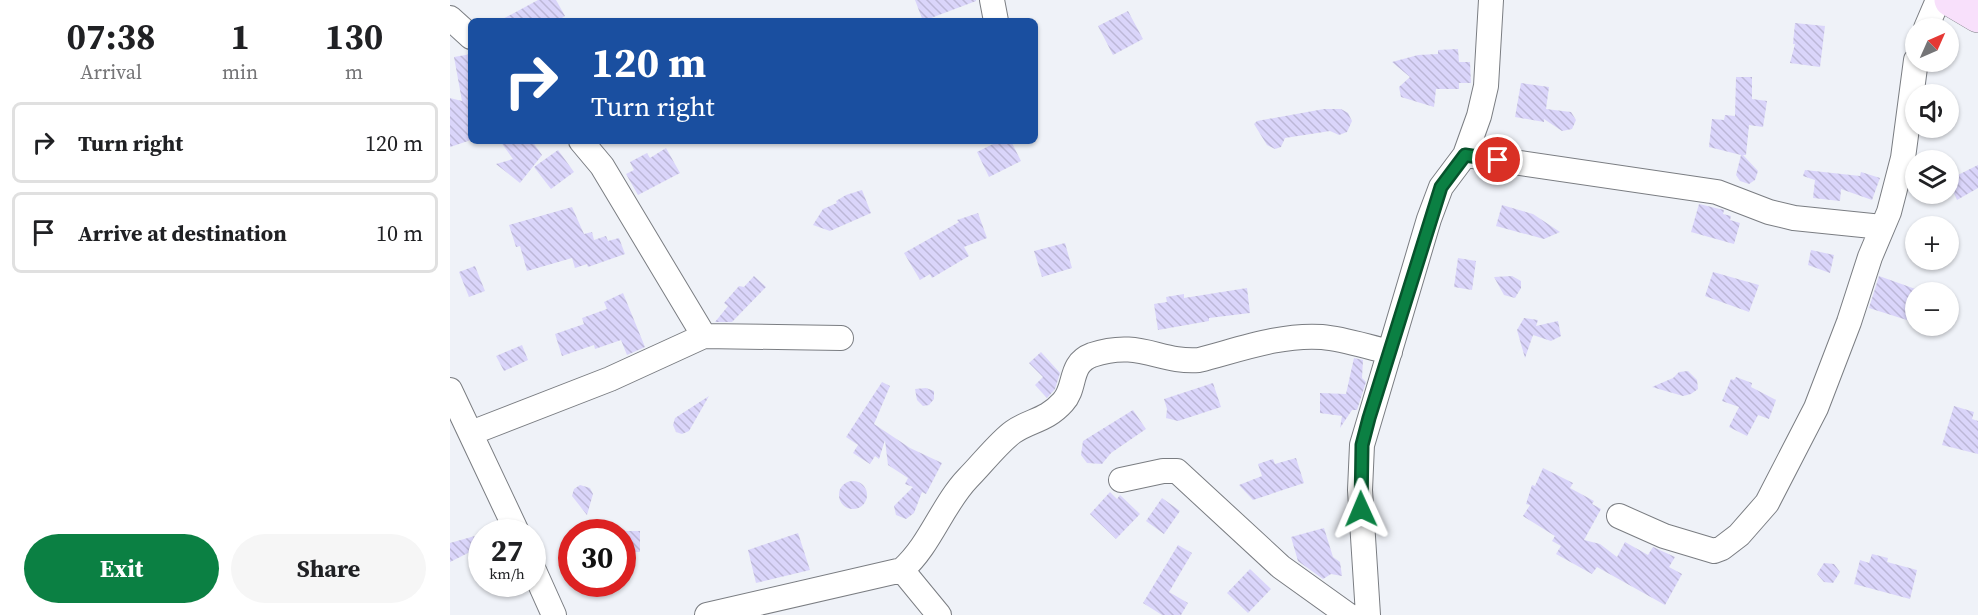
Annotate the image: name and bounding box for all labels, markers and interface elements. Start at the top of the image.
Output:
text: 07:38 [67,12,155,61]
text: 1 [230,12,250,61]
text: 130 [325,12,383,61]
north arrow [1905,18,1959,72]
map controls [1905,18,1959,336]
text: 120 m [591,33,706,91]
icon: right [492,42,570,120]
text: Arrival [80,58,142,86]
text: min [222,58,258,86]
text: m [345,58,363,86]
button: sound [1905,84,1959,138]
text: Turn right [591,88,715,125]
icon: right [27,126,60,159]
text: Turn right [78,128,183,158]
text: 120 m [365,128,423,158]
pin [1472,134,1523,185]
icon: arrive [1481,143,1514,176]
button: layers [1905,150,1959,204]
icon: arrive [27,216,60,249]
button: + [1905,216,1959,270]
text: Arrive at destination [78,218,287,248]
text: 10 m [376,218,423,248]
button: − [1905,282,1959,336]
position arrow [1329,477,1393,541]
speed limit sign: 30 [558,519,636,597]
text: 27 [491,530,523,571]
button: Exit [24,534,219,603]
button: Share [231,534,426,603]
text: km/h [489,563,525,584]

